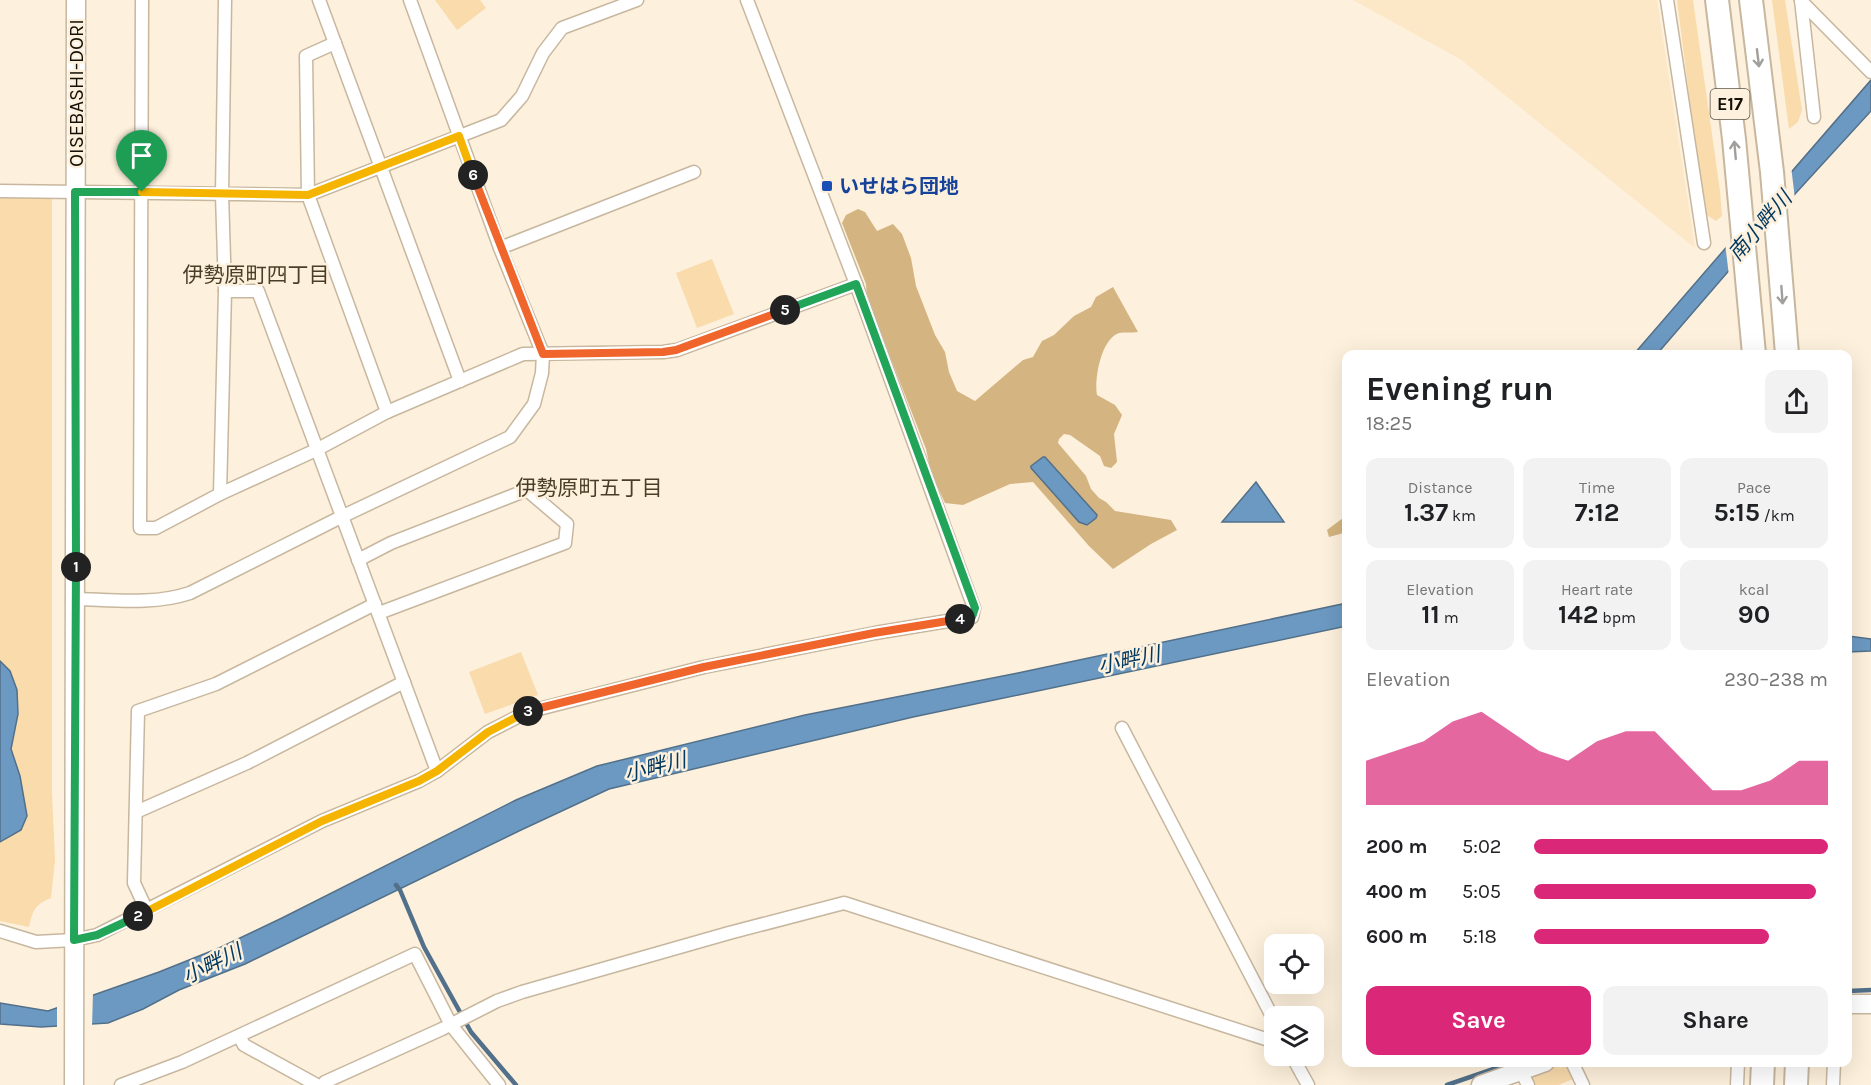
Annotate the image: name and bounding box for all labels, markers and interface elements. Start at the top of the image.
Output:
street label: OISEBASHI-DORI [65,19,88,167]
one-way arrow [1753,48,1764,68]
road number: E17 [1710,89,1750,119]
pin [116,130,167,192]
icon: arrive [125,139,158,172]
one-way arrow [1729,140,1740,160]
pin: 6 [458,160,488,190]
text: 6 [468,165,478,184]
place label: いせはら団地 [839,175,959,198]
marker: いせはら団地 [820,179,834,193]
water label: 南小畔川 [1723,185,1798,266]
district label: 伊勢原町四丁目 [183,263,330,287]
one-way arrow [1777,285,1788,304]
pin: 5 [770,295,800,325]
text: 5 [780,300,790,319]
text: Evening run [1366,370,1554,408]
button: share [1765,370,1828,433]
text: 18:25 [1366,412,1412,435]
district label: 伊勢原町五丁目 [516,476,663,500]
text: Distance [1408,478,1472,497]
text: Time [1579,478,1615,497]
text: Pace [1737,478,1771,497]
text: 1.37 [1404,497,1448,528]
text: 7:12 [1575,497,1619,528]
text: 5:15 [1713,497,1760,528]
text: km [1448,506,1476,525]
text: /km [1760,506,1795,525]
pin: 1 [61,552,91,582]
text: 1 [73,557,79,576]
text: Elevation [1406,580,1474,599]
text: Heart rate [1561,580,1633,599]
text: kcal [1739,580,1769,599]
text: 11 [1421,599,1440,630]
text: 142 [1558,599,1598,630]
text: 90 [1738,599,1770,630]
pin: 4 [945,604,975,634]
text: m [1440,608,1459,627]
text: bpm [1598,608,1636,627]
text: 4 [955,609,965,628]
water label: 小畔川 [1096,641,1164,678]
text: Elevation [1366,668,1451,691]
text: 230–238 m [1724,668,1828,691]
pin: 3 [513,696,543,726]
text: 3 [523,701,533,720]
water label: 小畔川 [622,747,690,786]
text: 200 m [1366,835,1427,858]
text: 5:02 [1462,835,1501,858]
text: 400 m [1366,880,1427,903]
text: 5:05 [1462,880,1501,903]
pin: 2 [123,901,153,931]
text: 2 [133,906,143,925]
text: 600 m [1366,925,1427,948]
text: 5:18 [1462,925,1497,948]
map controls [1264,934,1324,1066]
button: locate [1264,934,1324,994]
water label: 小畔川 [178,939,247,989]
button: Save [1366,986,1591,1055]
button: Share [1603,986,1828,1055]
button: layers [1264,1006,1324,1066]

